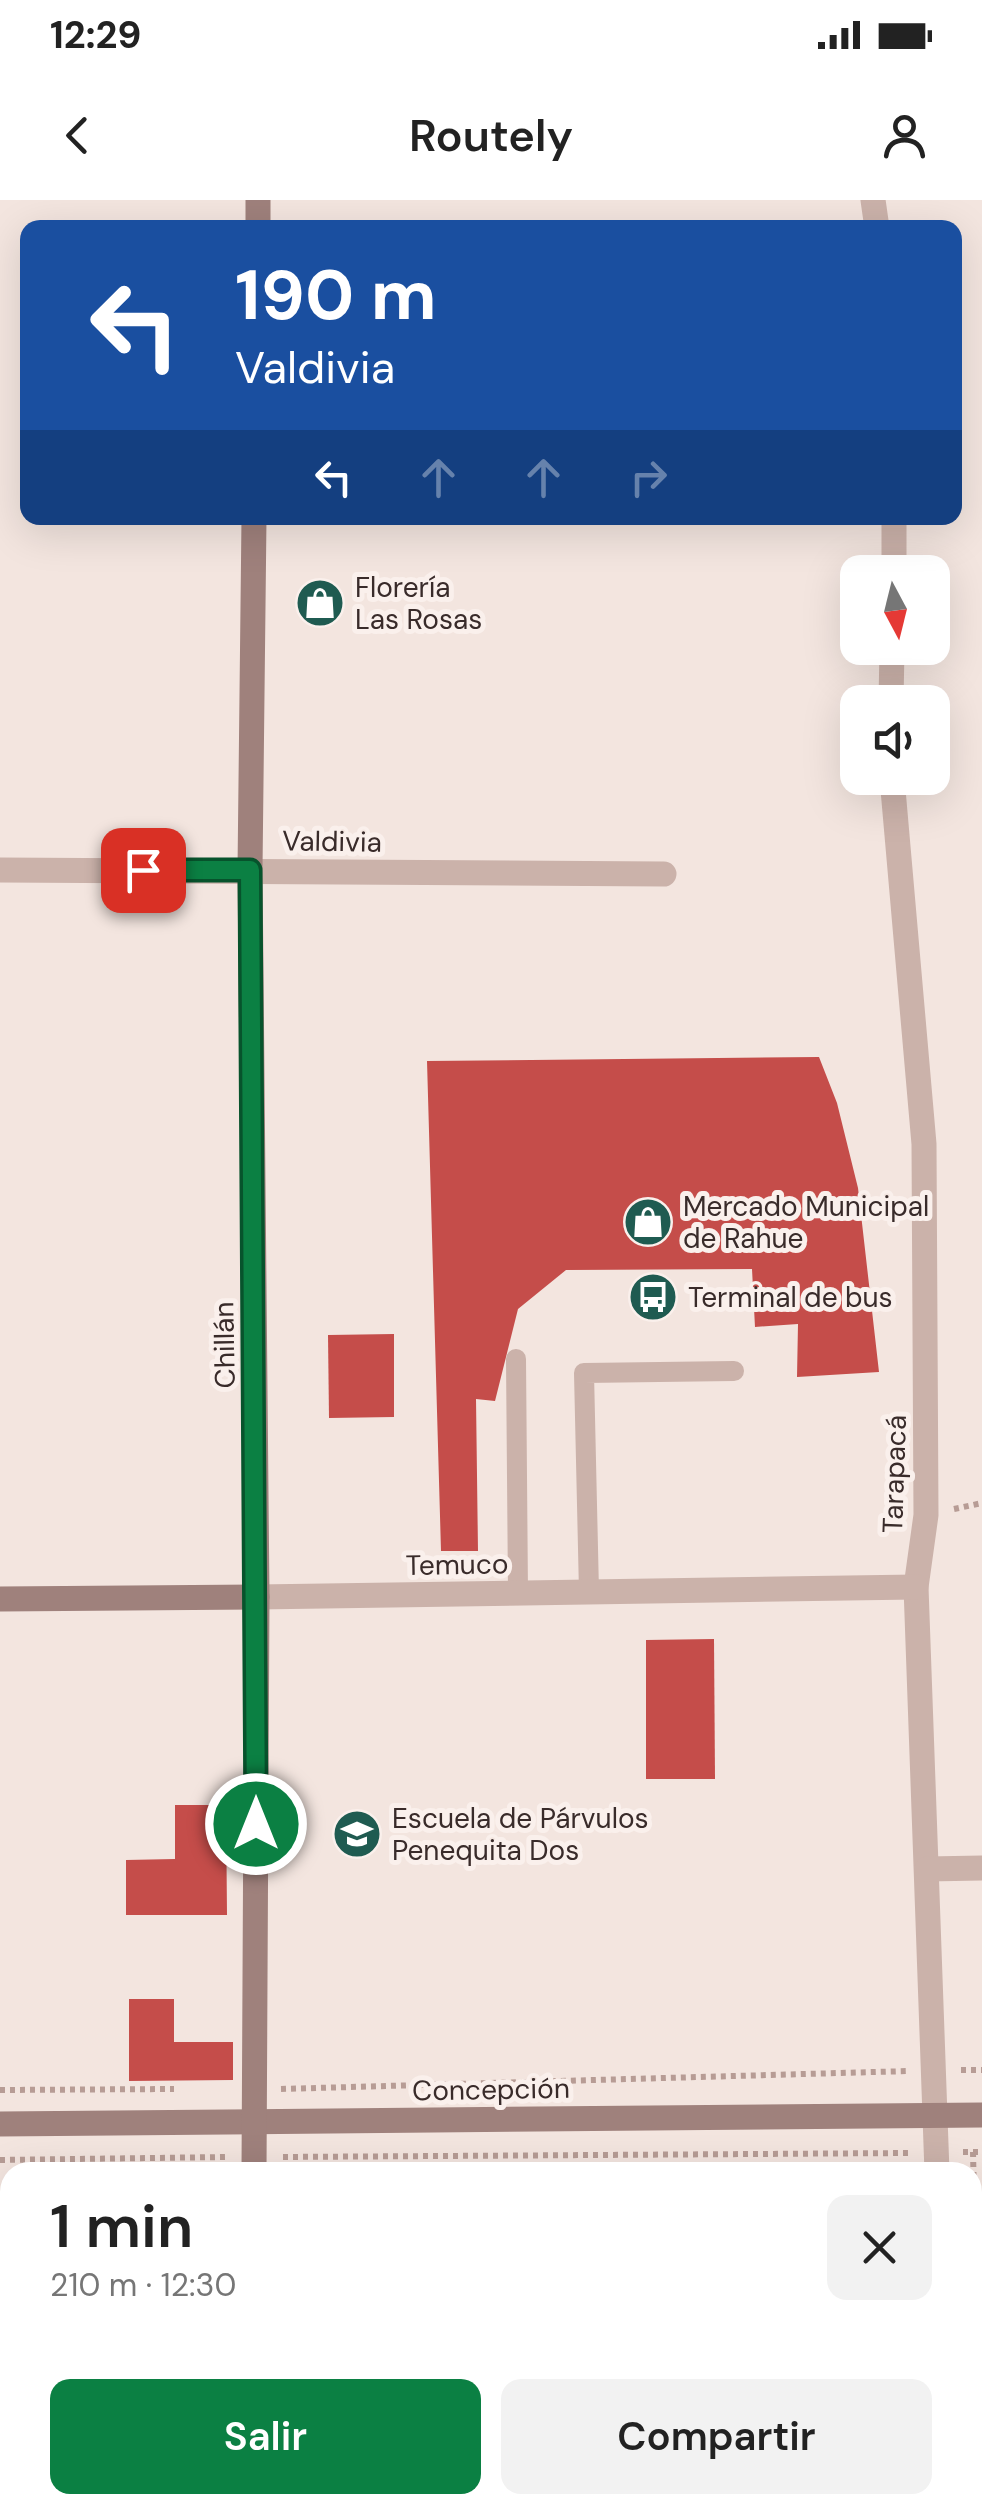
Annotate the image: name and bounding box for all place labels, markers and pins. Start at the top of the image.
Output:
place label: Florería Las Rosas [355,569,482,638]
shop icon: Florería Las Rosas [294,577,346,629]
pin [101,828,186,913]
place label: Mercado Municipal de Rahue [683,1188,929,1257]
shop icon: Mercado Municipal de Rahue [622,1196,674,1248]
bus stop icon: Terminal de bus [627,1271,679,1323]
place label: Terminal de bus [688,1279,893,1316]
place label: Escuela de Párvulos Penequita Dos [392,1800,649,1869]
school or university icon: Escuela de Párvulos Penequita Dos [331,1808,383,1860]

